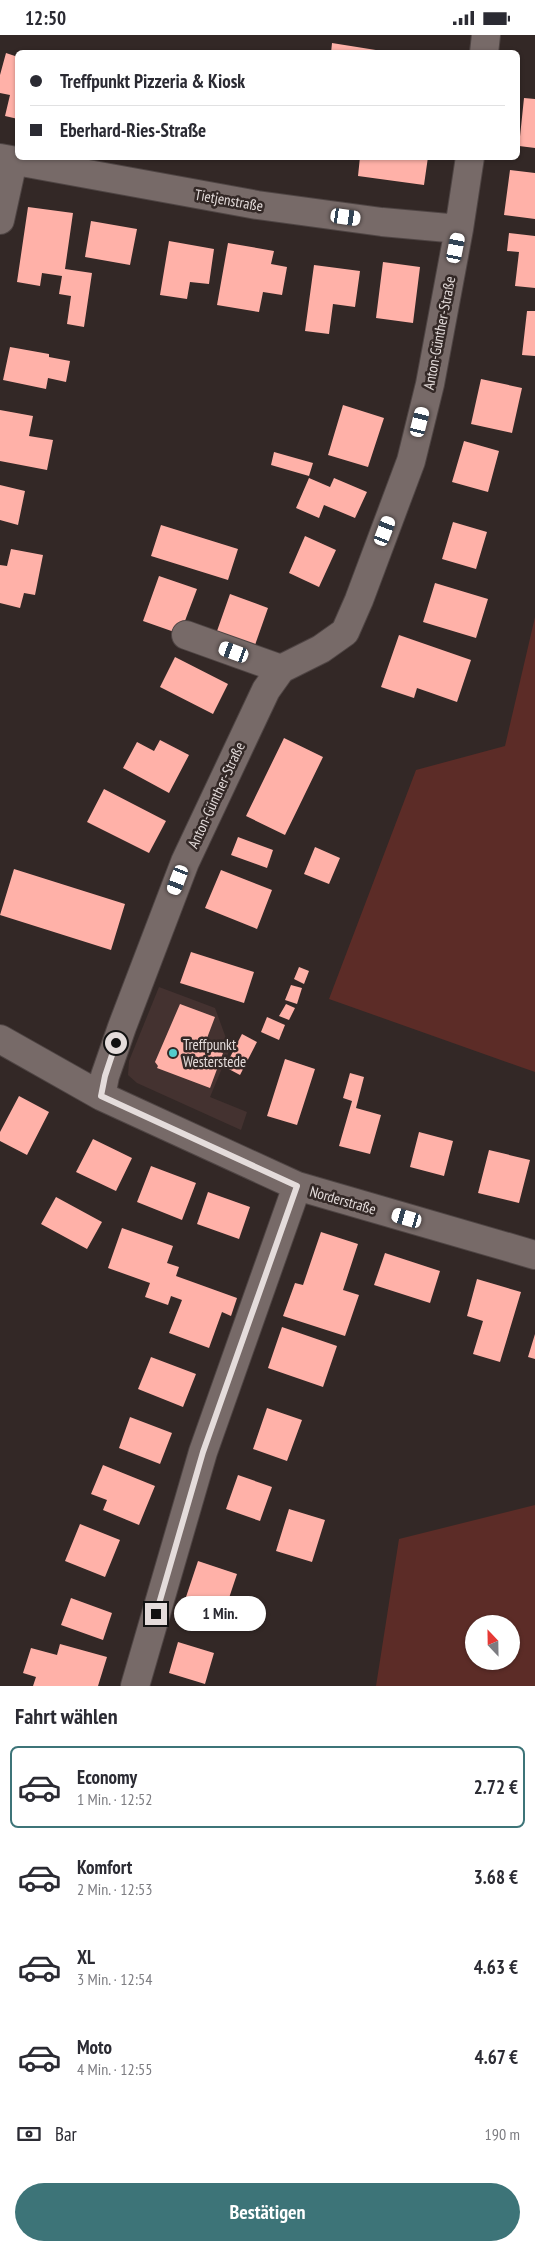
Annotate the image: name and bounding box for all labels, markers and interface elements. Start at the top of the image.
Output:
text: 12:50 [25,6,66,30]
text: Treffpunkt Pizzeria & Kiosk [60,69,245,93]
text: Eberhard-Ries-Straße [60,118,206,142]
street label: Tietjenstraße [193,185,265,215]
car [330,207,361,227]
car [445,232,466,264]
street label: Anton-Günther-Straße [419,275,459,391]
car [409,406,430,438]
car [372,514,397,548]
car [217,640,250,664]
street label: Anton-Günther-Straße [183,739,249,851]
car [165,863,190,897]
route start [105,1032,127,1054]
place label: Treffpunkt Westerstede [183,1035,246,1071]
marker: Treffpunkt Westerstede [167,1047,179,1059]
street label: Norderstraße [308,1181,378,1219]
car [390,1207,423,1229]
callout: 1 Min. [174,1597,266,1631]
route end [145,1603,167,1625]
text: 1 Min. [202,1603,238,1623]
north arrow [465,1615,520,1670]
map controls [465,1615,520,1670]
text: Fahrt wählen [15,1702,118,1730]
icon: car [17,1765,62,1810]
text: Economy [77,1765,137,1789]
text: 2.72 € [474,1775,518,1799]
text: 1 Min. · 12:52 [77,1789,152,1809]
icon: car [17,1855,62,1900]
text: Komfort [77,1855,132,1879]
text: 3.68 € [474,1865,518,1889]
text: 2 Min. · 12:53 [77,1879,152,1899]
icon: car [17,1945,62,1990]
text: XL [77,1945,95,1969]
text: 4.63 € [474,1955,518,1979]
text: 3 Min. · 12:54 [77,1969,152,1989]
icon: car [17,2035,62,2080]
text: Moto [77,2035,112,2059]
text: 4.67 € [475,2045,518,2069]
text: 4 Min. · 12:55 [77,2059,152,2079]
icon: cash [15,2120,43,2148]
text: Bar [55,2122,77,2146]
text: 190 m [485,2124,520,2144]
button: Bestätigen [15,2183,520,2241]

